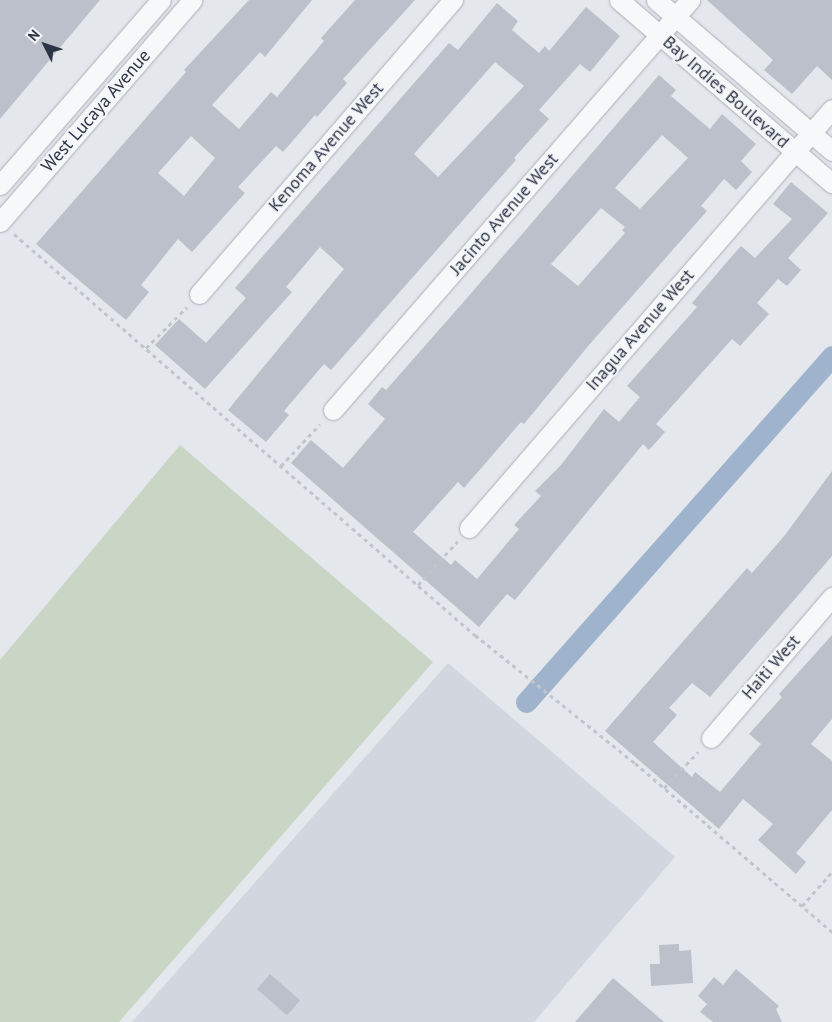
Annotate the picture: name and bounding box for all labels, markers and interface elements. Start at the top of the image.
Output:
north arrow [20,20,70,70]
text: N [24,26,43,45]
street label: Bay Indies Boulevard [658,31,794,153]
street label: West Lucaya Avenue [37,45,155,177]
street label: Kenoma Avenue West [264,78,388,216]
street label: Jacinto Avenue West [445,148,563,280]
street label: Inagua Avenue West [581,264,699,396]
street label: Haiti West [737,630,805,704]

